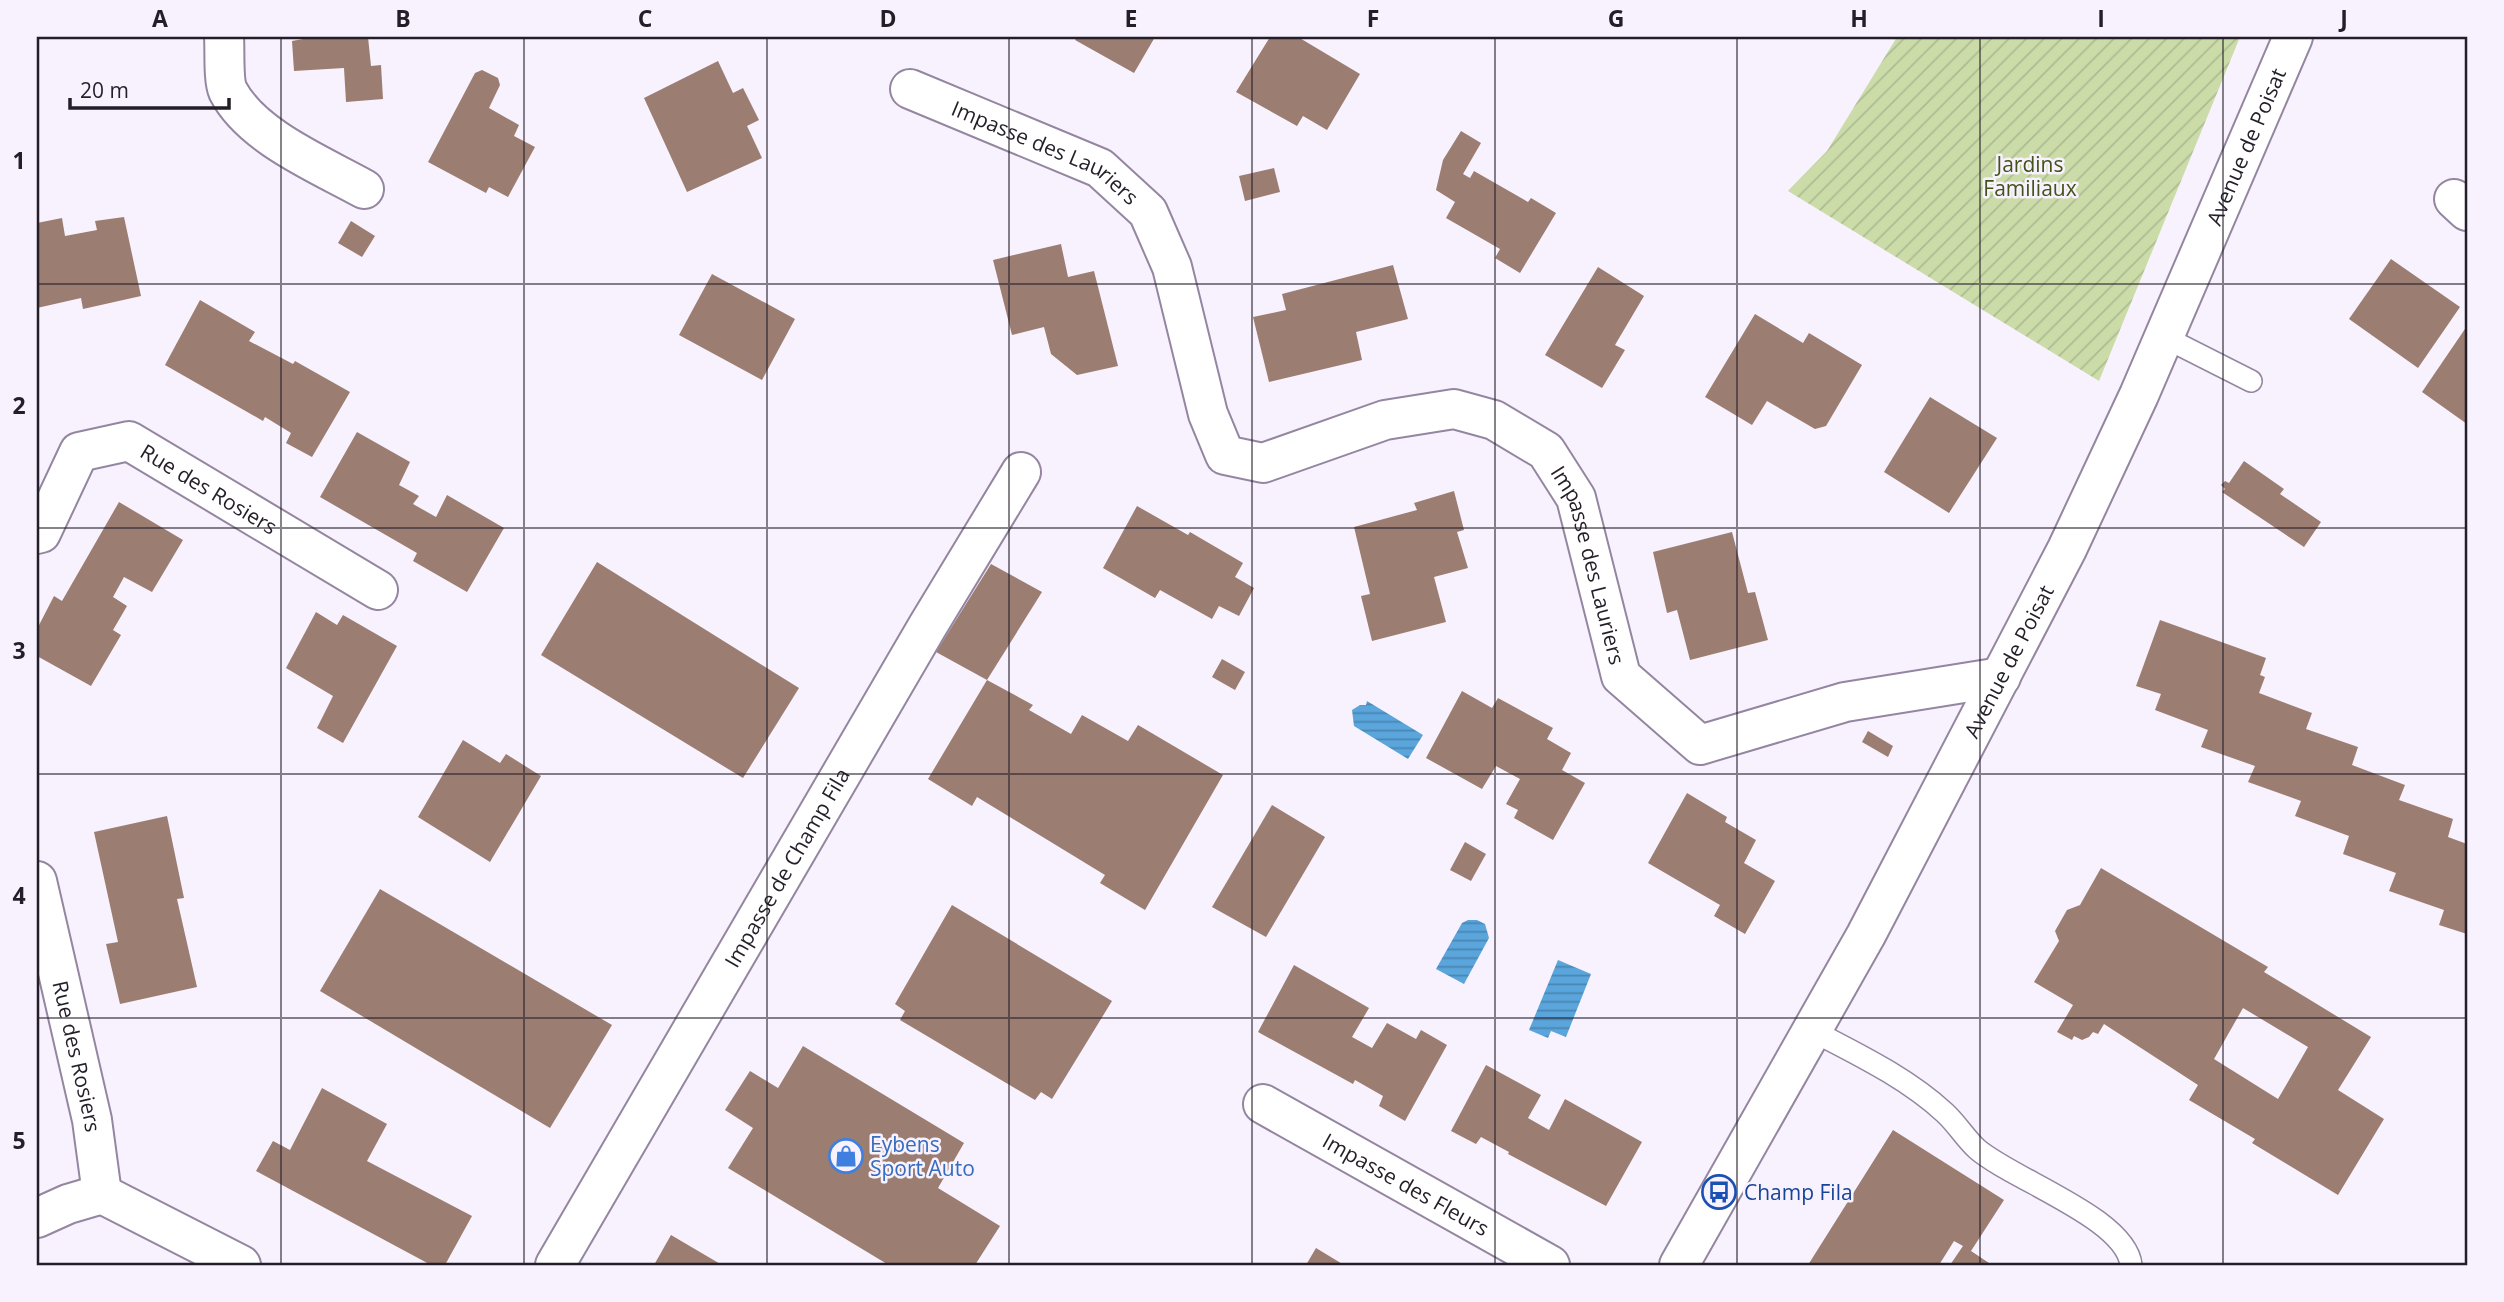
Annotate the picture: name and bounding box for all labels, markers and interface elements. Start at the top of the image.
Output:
text: A [152,2,168,34]
text: B [395,2,411,34]
text: C [638,2,652,34]
text: D [879,2,897,34]
text: E [1125,2,1137,34]
text: F [1367,2,1379,34]
text: G [1608,2,1624,34]
text: H [1850,2,1868,34]
text: I [2097,2,2105,34]
text: J [2338,2,2348,34]
street label: Avenue de Poisat [2200,64,2292,229]
scale bar [70,66,229,110]
text: 20 m [80,76,129,104]
street label: Impasse des Lauriers [947,94,1145,211]
text: 1 [12,144,26,176]
park label: Jardins Familiaux [1983,150,2077,202]
text: 2 [12,389,26,421]
street label: Rue des Rosiers [135,437,283,541]
street label: Impasse des Lauriers [1545,460,1632,667]
street label: Avenue de Poisat [1957,580,2060,742]
text: 3 [12,634,26,666]
street label: Impasse de Champ Fila [718,763,856,972]
text: 4 [12,879,26,911]
street label: Rue des Rosiers [46,978,107,1134]
text: 5 [12,1124,26,1156]
street label: Impasse des Fleurs [1318,1126,1494,1242]
place label: Eybens Sport Auto [870,1130,975,1182]
shop icon: Eybens Sport Auto [827,1137,865,1175]
bus stop icon: Champ Fila [1700,1173,1738,1211]
place label: Champ Fila [1744,1178,1853,1206]

